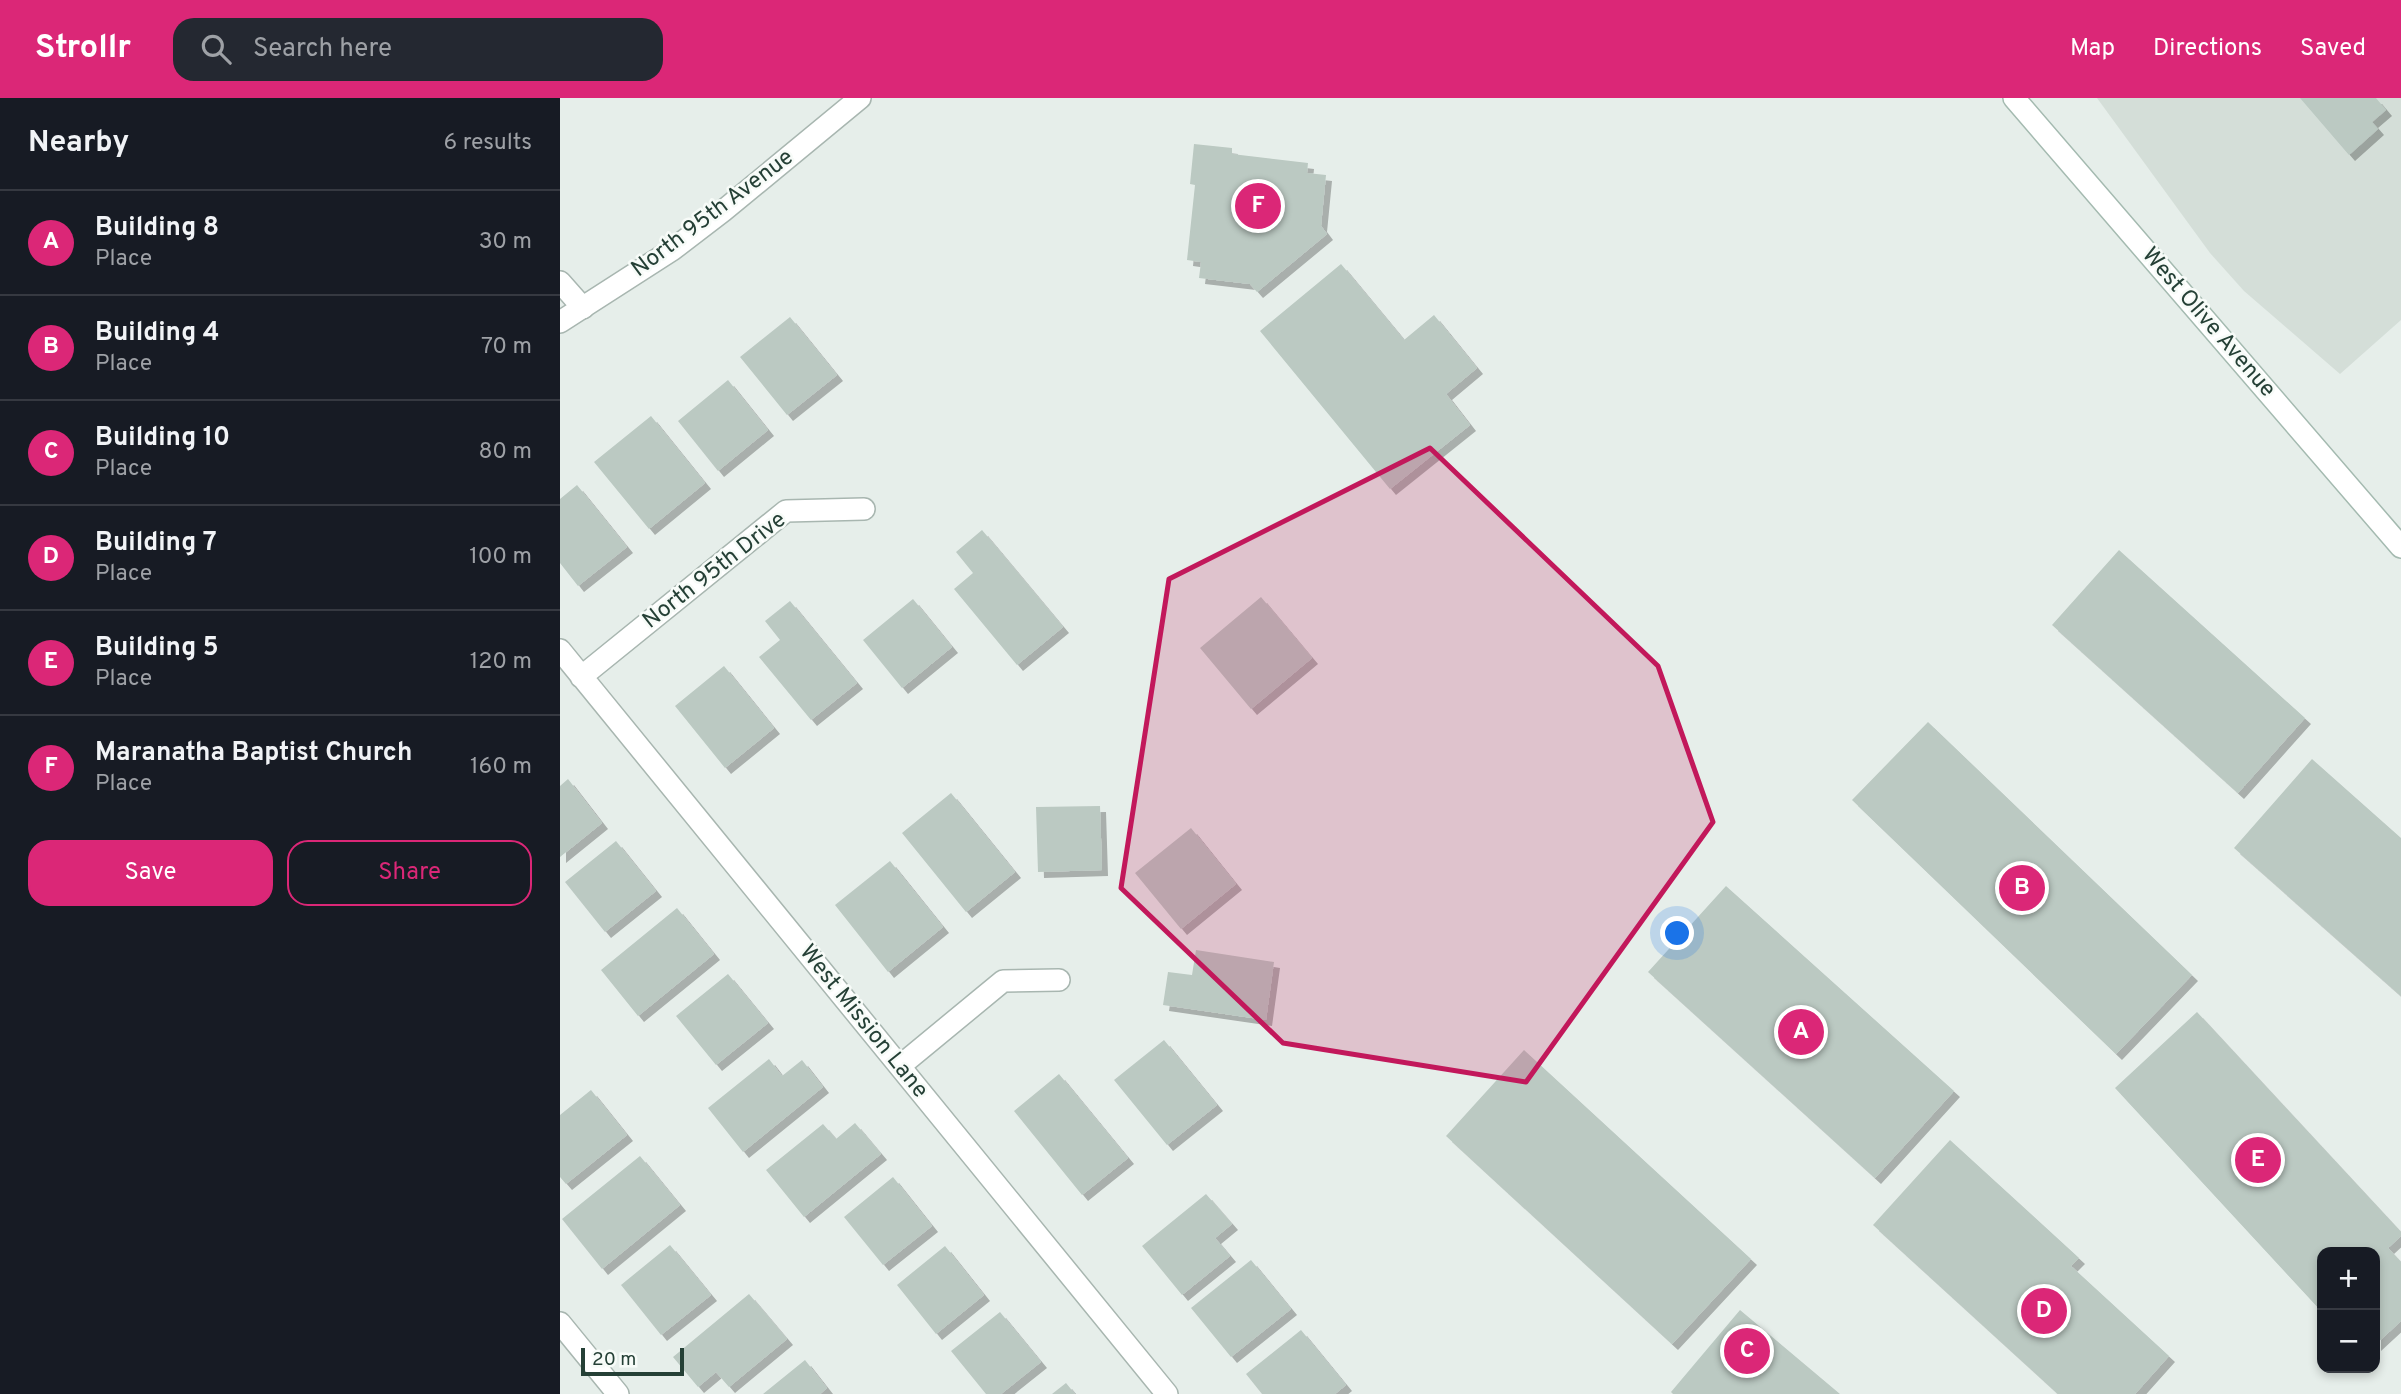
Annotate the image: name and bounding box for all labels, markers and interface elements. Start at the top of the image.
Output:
search box [173,18,663,81]
text: Strollr [35,28,131,70]
icon: search [197,30,235,68]
text: Search here [253,33,392,66]
text: Map [2070,34,2115,64]
text: Directions [2153,34,2262,64]
text: Saved [2300,34,2366,64]
text: Nearby [28,125,129,162]
text: 6 results [444,129,532,158]
street label: North 95th Avenue [626,144,800,284]
pin: F [1235,180,1281,232]
text: Building 8 [95,212,219,245]
text: A [43,228,59,257]
text: 30 m [479,228,532,257]
street label: West Olive Avenue [2135,242,2281,404]
text: Place [95,245,152,274]
text: Building 4 [95,317,219,350]
text: B [43,333,59,362]
text: 70 m [481,333,532,362]
text: Place [95,350,152,379]
text: Building 10 [95,422,230,455]
text: C [44,438,58,467]
text: 80 m [479,438,532,467]
text: Place [95,455,152,484]
street label: North 95th Drive [638,506,792,636]
text: Building 7 [95,527,217,560]
text: D [43,543,59,572]
text: 100 m [469,543,532,572]
text: Place [95,560,152,589]
text: Building 5 [95,632,219,665]
text: E [44,648,58,677]
text: 120 m [470,648,532,677]
text: Place [95,665,152,694]
text: Maranatha Baptist Church [95,737,412,770]
text: F [44,753,58,782]
text: 160 m [470,753,532,782]
text: Place [95,770,152,799]
button: Save [28,840,273,906]
button: Share [287,840,532,906]
pin: B [1999,862,2045,914]
your location [1660,916,1694,950]
street label: West Mission Lane [792,939,934,1105]
pin: A [1778,1006,1824,1058]
pin: E [2235,1134,2281,1186]
map controls [2317,1247,2380,1373]
button: + [2317,1247,2380,1310]
pin: D [2021,1285,2067,1337]
button: − [2317,1310,2380,1373]
pin: C [1724,1325,1770,1377]
scale bar [581,1345,684,1377]
text: 20 m [592,1348,636,1372]

